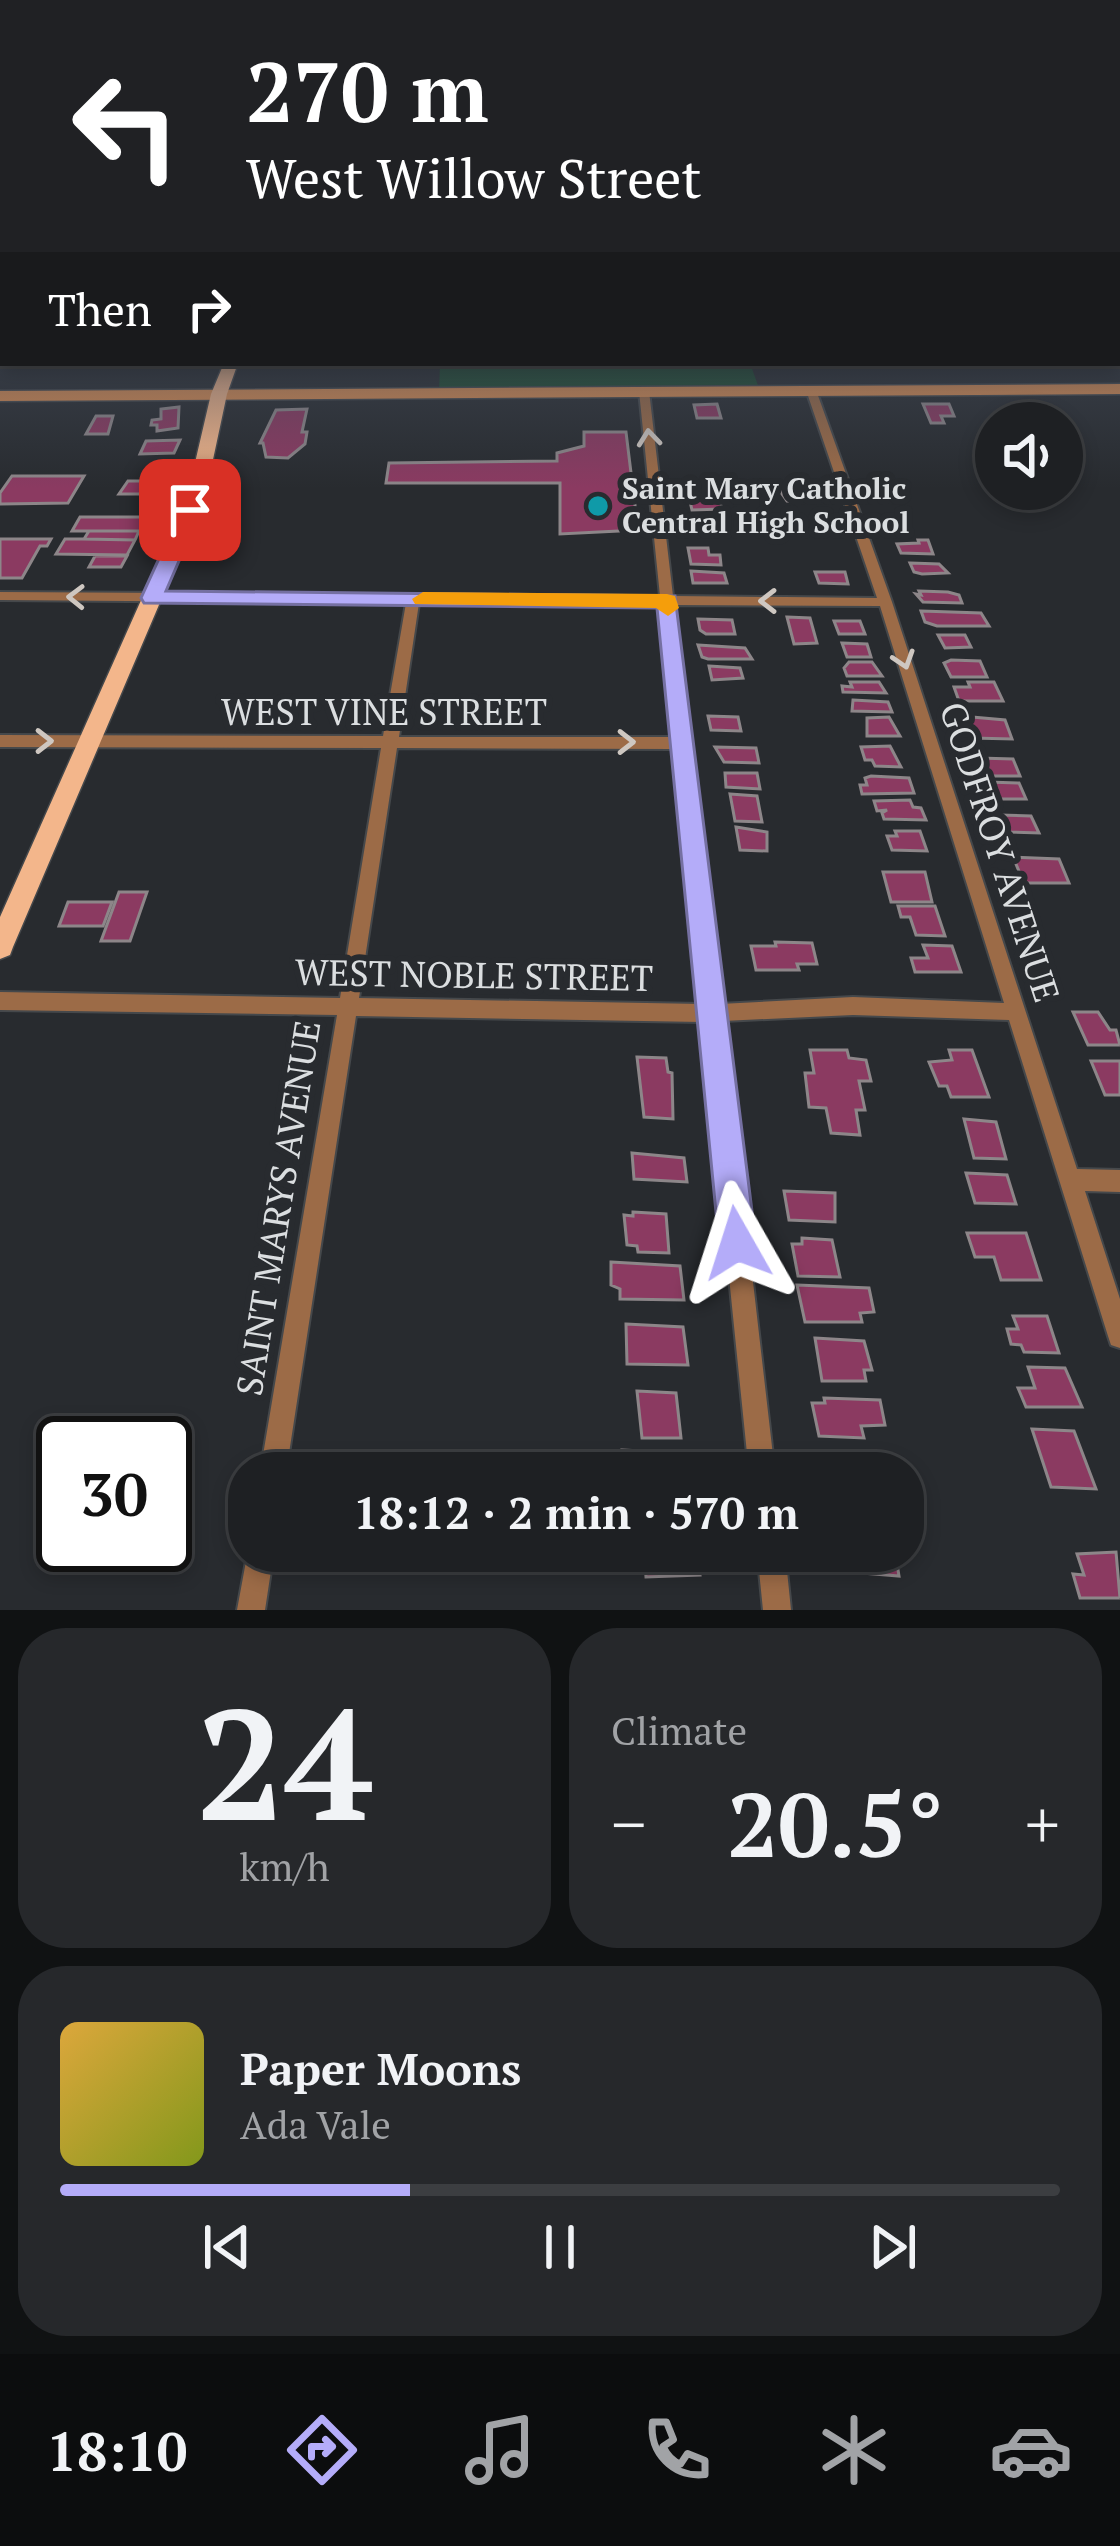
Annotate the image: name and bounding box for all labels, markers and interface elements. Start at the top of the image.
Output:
text: 270 m [246,35,489,146]
icon: left [48,48,204,204]
text: West Willow Street [246,142,702,213]
icon: right [176,276,242,342]
text: Then [48,279,152,339]
map controls [975,402,1083,510]
button: sound [975,402,1083,510]
one-way arrow [637,428,663,448]
pin [139,459,241,561]
place label: Saint Mary Catholic Central High School [622,468,909,542]
icon: arrive [157,477,223,543]
marker: Saint Mary Catholic Central High School [585,493,611,519]
one-way arrow [66,585,85,611]
one-way arrow [758,588,776,614]
one-way arrow [889,649,914,670]
street label: WEST VINE STREET [221,688,547,735]
street label: GODFROY AVENUE [930,696,1071,1008]
one-way arrow [35,728,54,754]
one-way arrow [617,729,636,755]
street label: WEST NOBLE STREET [295,948,653,1001]
street label: SAINT MARYS AVENUE [225,1017,330,1399]
position arrow [674,1180,800,1306]
speed limit sign: 30 [36,1416,192,1572]
text: 18:12 · 2 min · 570 m [353,1482,799,1542]
text: 24 [196,1658,373,1865]
text: Climate [611,1704,747,1756]
text: 20.5° [727,1763,944,1883]
text: − [611,1779,646,1867]
text: + [1025,1779,1060,1867]
text: km/h [239,1840,330,1892]
text: Paper Moons [240,2038,521,2098]
text: Ada Vale [240,2098,391,2150]
icon: previous [194,2214,260,2280]
icon: pause [527,2214,593,2280]
icon: next [860,2214,926,2280]
icon: directions [280,2408,364,2492]
icon: music [458,2408,542,2492]
icon: phone [635,2408,719,2492]
icon: climate [812,2408,896,2492]
icon: car [989,2408,1073,2492]
text: 18:10 [47,2415,187,2486]

